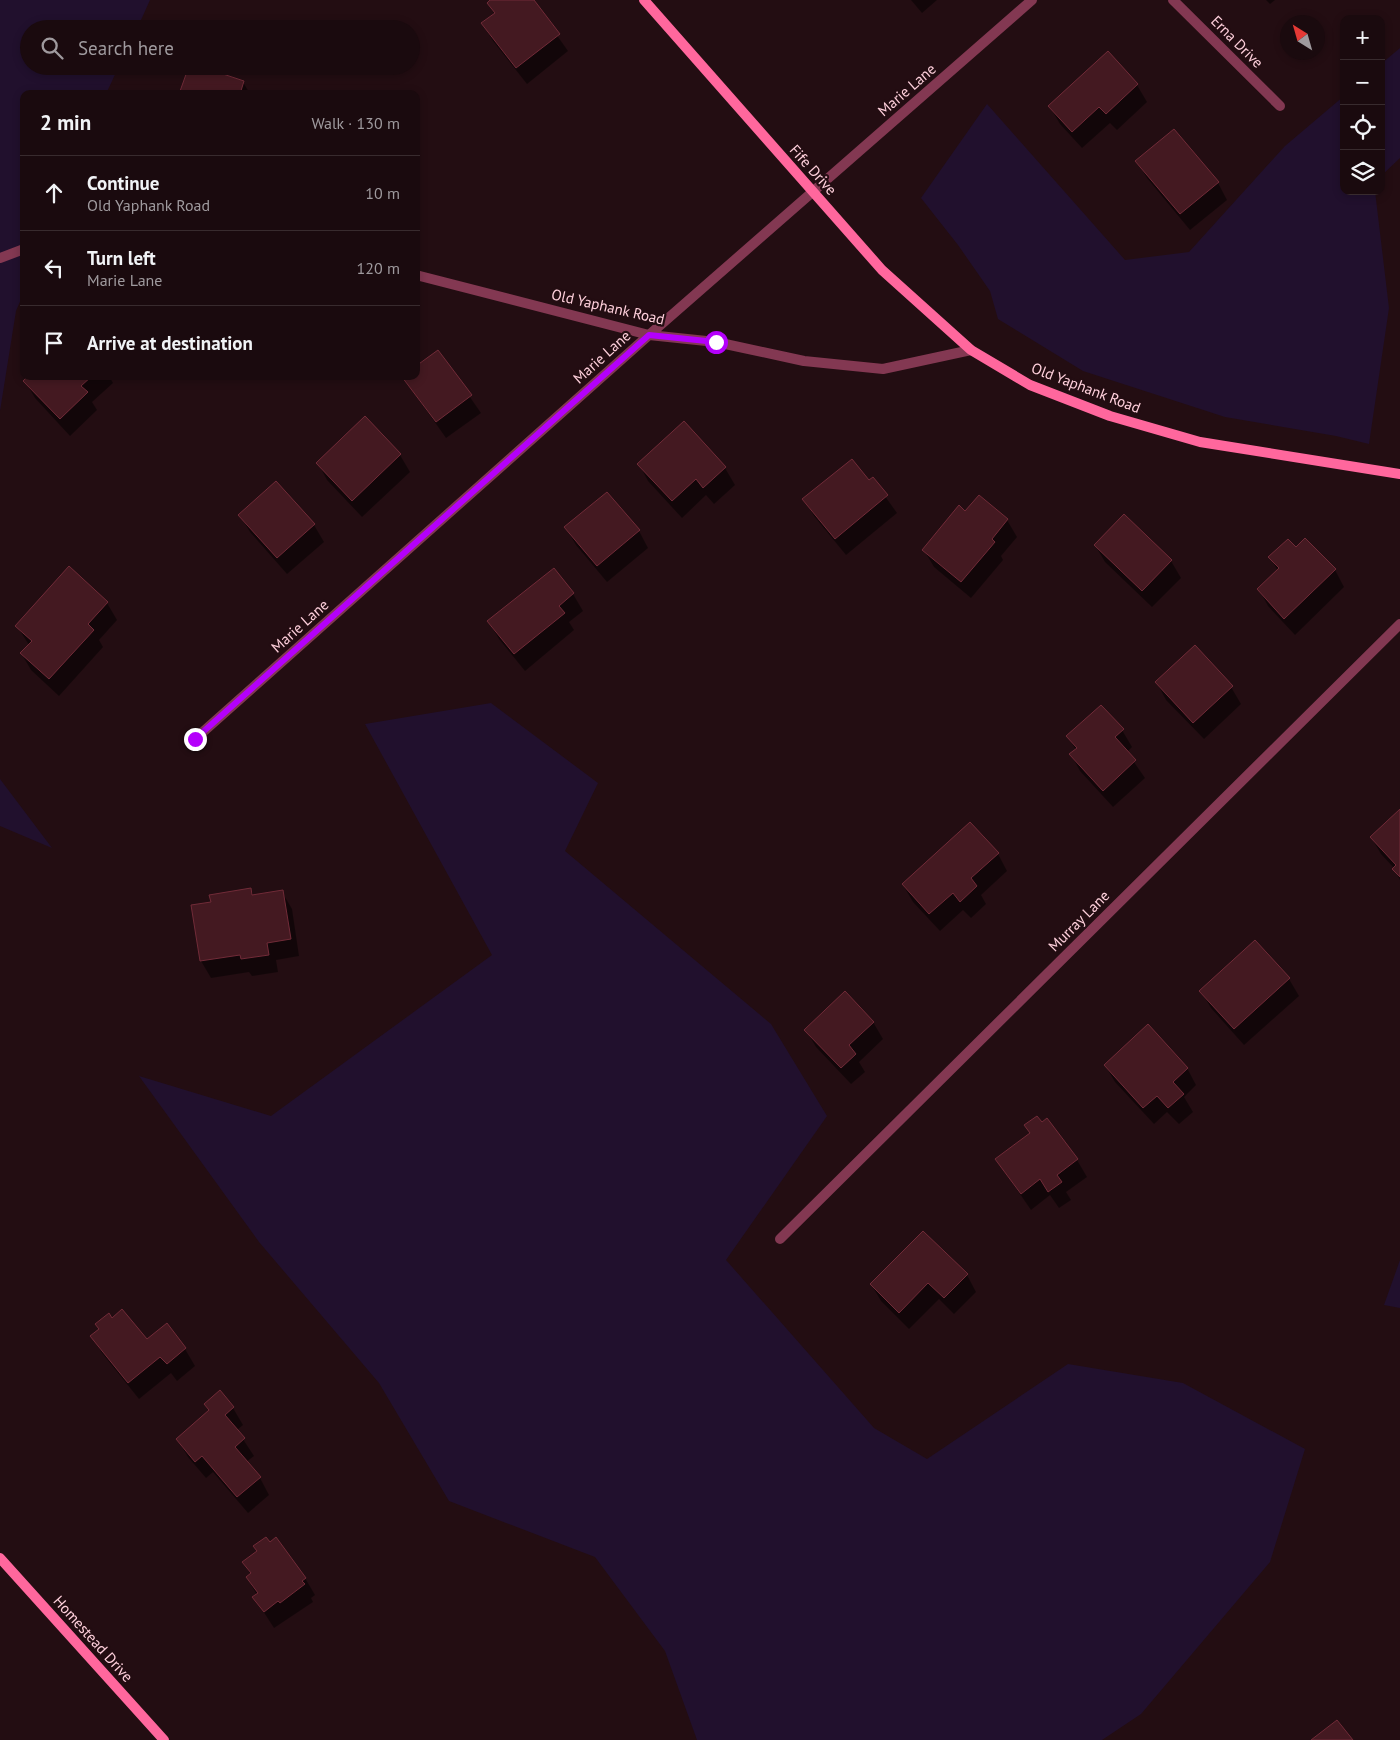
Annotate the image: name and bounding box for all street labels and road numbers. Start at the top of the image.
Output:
street label: Erna Drive [1207,11,1268,72]
street label: Marie Lane [874,59,940,120]
street label: Fife Drive [786,140,841,199]
street label: Old Yaphank Road [550,284,667,329]
street label: Marie Lane [569,326,634,387]
street label: Old Yaphank Road [1029,358,1143,417]
street label: Marie Lane [267,595,332,656]
street label: Murray Lane [1044,886,1113,955]
street label: Homestead Drive [50,1591,137,1686]

